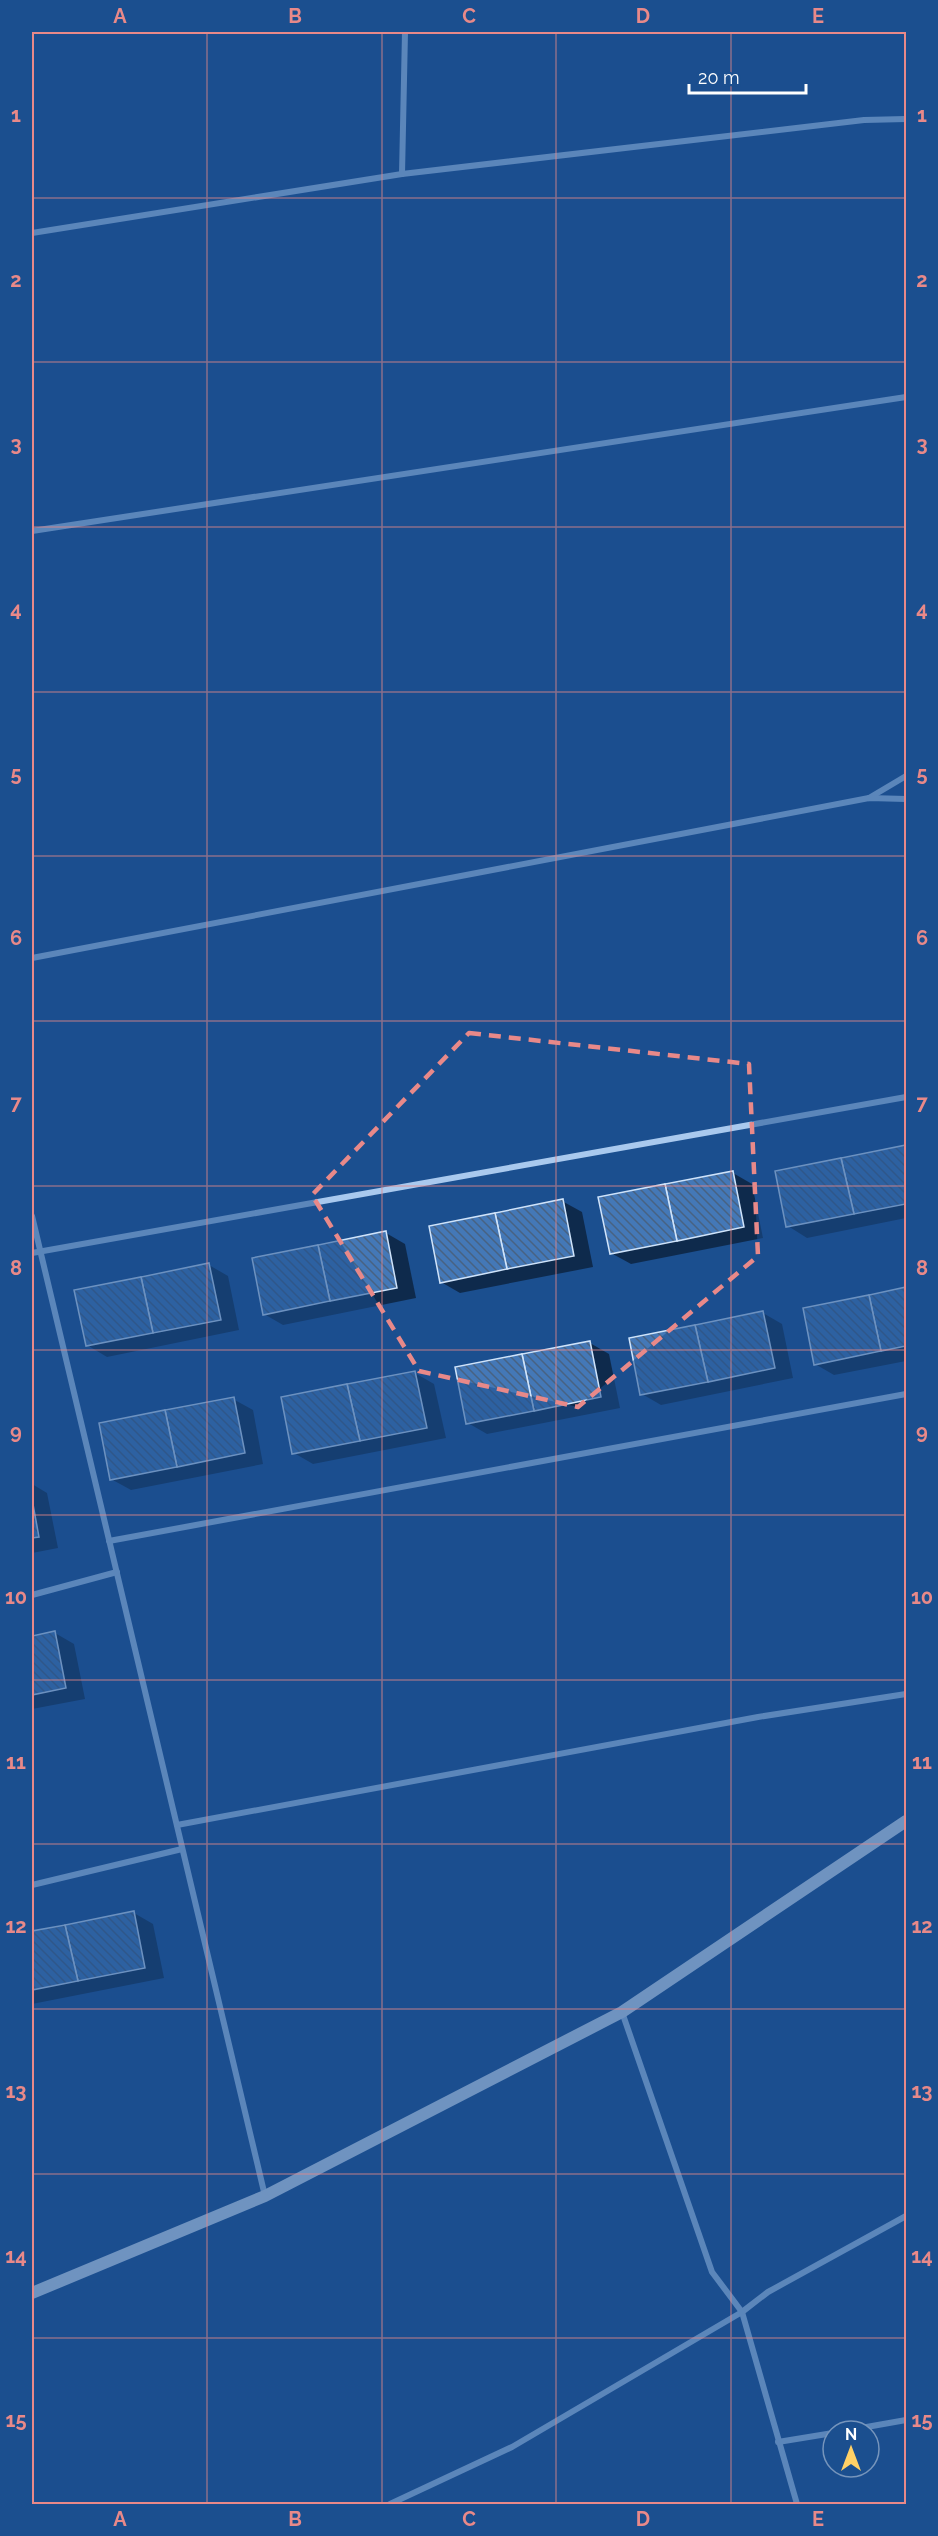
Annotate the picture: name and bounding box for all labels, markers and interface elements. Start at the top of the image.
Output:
text: A [113,4,127,28]
text: B [288,4,302,28]
text: C [462,4,476,28]
text: D [636,4,650,28]
text: E [812,4,824,28]
scale bar [689,57,806,95]
text: 20 m [698,67,740,88]
text: 1 [11,103,21,127]
text: 1 [917,103,927,127]
text: 2 [10,268,22,292]
text: 2 [916,268,928,292]
text: 3 [10,432,22,456]
text: 3 [916,432,928,456]
text: 4 [10,597,22,621]
text: 4 [916,597,928,621]
text: 5 [10,762,22,786]
text: 5 [916,762,928,786]
text: 6 [10,926,22,950]
text: 6 [916,926,928,950]
text: 7 [10,1091,22,1115]
text: 7 [916,1091,928,1115]
text: 8 [10,1256,22,1280]
text: 8 [916,1256,928,1280]
text: 9 [10,1420,22,1444]
text: 9 [916,1420,928,1444]
text: 10 [5,1585,27,1609]
text: 10 [911,1585,933,1609]
text: 11 [6,1750,26,1774]
text: 11 [912,1750,932,1774]
text: 12 [5,1914,27,1938]
text: 12 [911,1914,933,1938]
text: 13 [5,2079,27,2103]
text: 13 [911,2079,933,2103]
text: 14 [5,2244,27,2268]
text: 14 [911,2244,933,2268]
text: 15 [6,2408,26,2432]
text: 15 [912,2408,932,2432]
north arrow [821,2419,881,2479]
text: N [845,2425,857,2444]
text: A [113,2507,127,2531]
text: B [288,2507,302,2531]
text: C [462,2507,476,2531]
text: D [636,2507,650,2531]
text: E [812,2507,824,2531]

